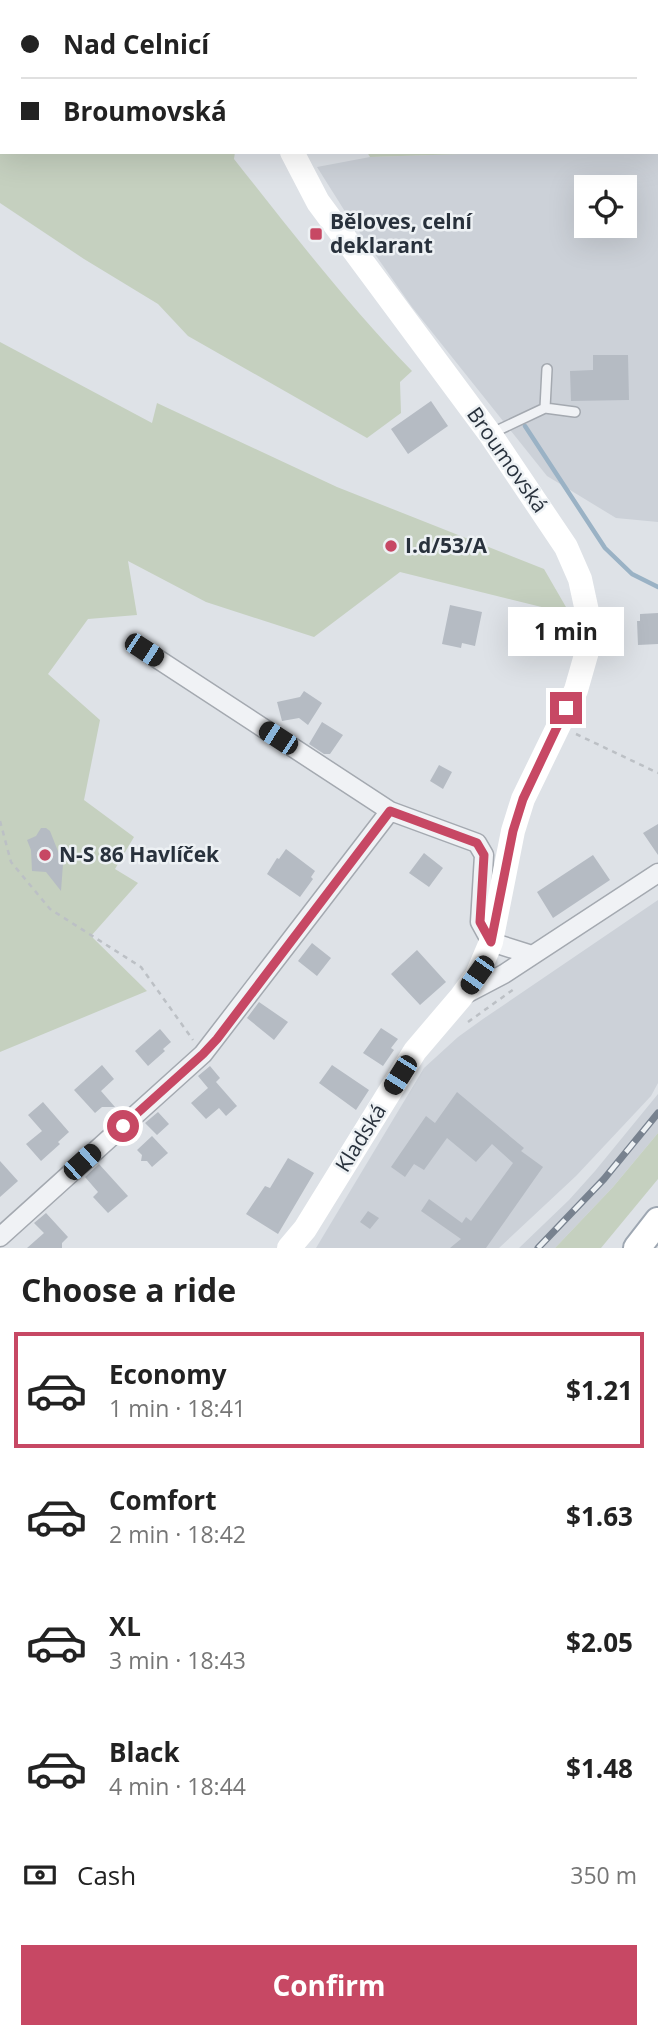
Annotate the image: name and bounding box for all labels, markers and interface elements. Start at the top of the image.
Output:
text: Nad Celnicí [63,26,209,62]
text: Broumovská [63,93,227,129]
map controls [574,175,637,238]
button: locate [574,175,637,238]
place label: Běloves, celní deklarant [330,207,474,259]
marker: Běloves, celní deklarant [308,226,324,242]
street label: Broumovská [461,401,555,518]
place label: I.d/53/A [405,531,488,559]
marker: I.d/53/A [383,538,399,554]
callout: 1 min [508,606,624,656]
text: 1 min [534,615,598,647]
car [121,630,168,670]
route end [550,692,582,724]
car [255,718,302,758]
place label: N-S 86 Havlíček [59,840,220,868]
marker: N-S 86 Havlíček [37,847,53,863]
car [457,952,498,998]
car [380,1052,421,1098]
street label: Kladská [328,1098,392,1177]
route start [107,1110,139,1142]
car [60,1140,105,1184]
text: Choose a ride [21,1268,236,1311]
text: Economy [109,1356,227,1392]
icon: car [25,1359,88,1422]
text: $1.21 [566,1372,633,1408]
text: 1 min · 18:41 [109,1392,246,1424]
text: Comfort [109,1482,216,1518]
icon: car [25,1485,88,1548]
text: $1.63 [566,1498,633,1534]
text: 2 min · 18:42 [109,1518,246,1550]
text: XL [109,1608,141,1644]
icon: car [25,1611,88,1674]
text: $2.05 [566,1624,633,1660]
text: 3 min · 18:43 [109,1644,246,1676]
text: Black [109,1734,180,1770]
icon: car [25,1737,88,1800]
text: $1.48 [566,1750,633,1786]
text: 4 min · 18:44 [109,1770,246,1802]
icon: cash [21,1856,59,1894]
text: Cash [77,1857,136,1893]
text: 350 m [570,1859,637,1891]
button: Confirm [21,1945,637,2025]

